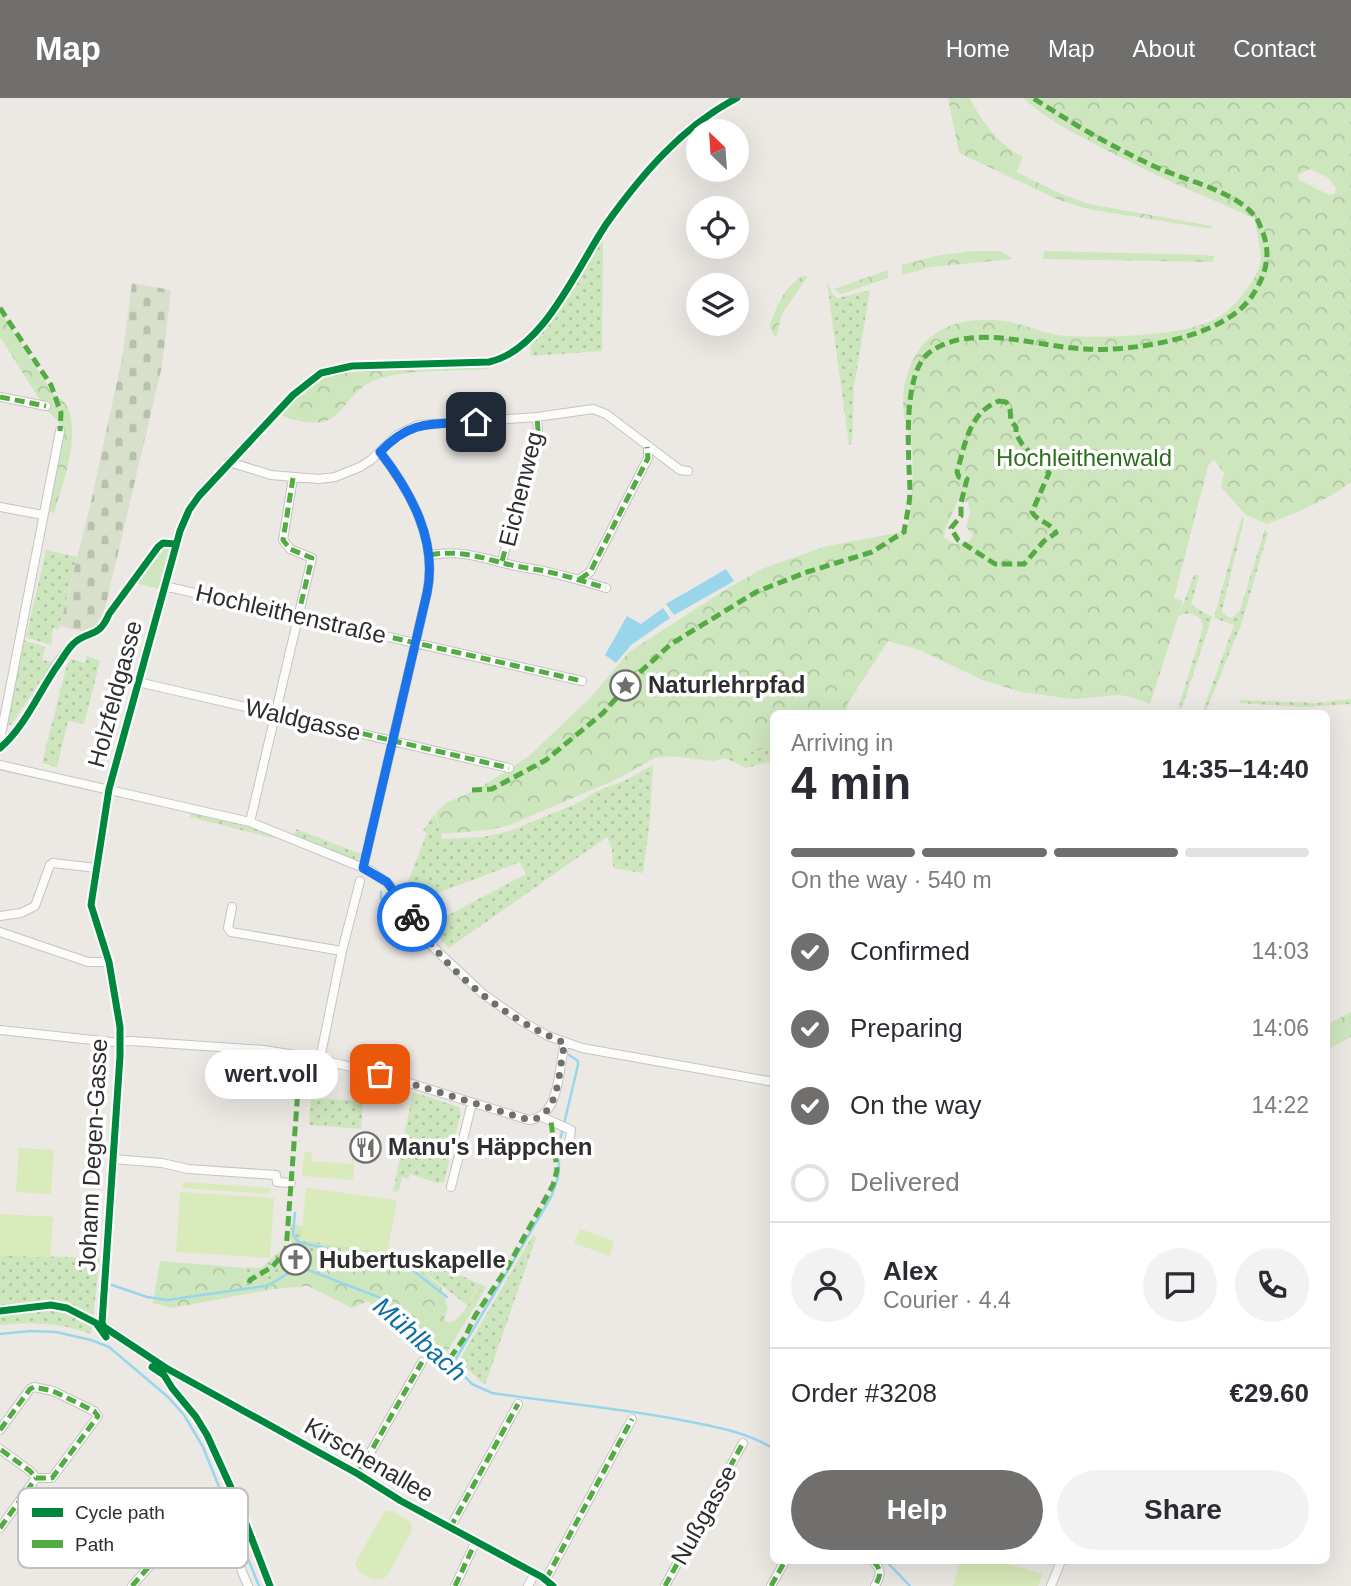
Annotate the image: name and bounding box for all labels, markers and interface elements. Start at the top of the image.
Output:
text: Map [35,30,101,67]
text: Home [946,35,1010,62]
text: Map [1048,35,1095,62]
text: About [1133,35,1195,62]
text: Contact [1233,35,1316,62]
north arrow [686,119,749,182]
map controls [686,119,749,336]
button: locate [686,196,749,259]
button: layers [686,273,749,336]
pin [446,392,506,452]
icon: home [457,403,495,441]
street label: Eichenweg [493,429,548,549]
park label: Hochleithenwald [996,444,1172,471]
street label: Hochleithenstraße [193,578,389,649]
street label: Holzfeldgasse [82,618,147,770]
place icon: Naturlehrpfad [608,668,642,702]
place label: Naturlehrpfad [648,671,805,698]
street label: Waldgasse [243,693,364,746]
text: Arriving in [791,730,893,756]
text: 14:35–14:40 [1162,754,1309,784]
text: 4 min [791,757,911,809]
text: On the way · 540 m [791,867,992,893]
courier [377,882,447,952]
icon: bike [393,898,431,936]
icon: check [791,933,829,971]
text: Confirmed [850,936,970,966]
text: 14:03 [1251,938,1309,964]
icon: check [791,1010,829,1048]
text: Preparing [850,1013,963,1043]
text: 14:06 [1251,1015,1309,1041]
street label: Johann Degen-Gasse [73,1038,112,1272]
pin [350,1044,410,1104]
callout: wert.voll [205,1049,338,1098]
icon: bag [361,1055,399,1093]
text: wert.voll [225,1061,318,1087]
icon: check [791,1087,829,1125]
text: On the way [850,1090,982,1120]
text: 14:22 [1251,1092,1309,1118]
restaurant icon: Manu's Häppchen [348,1130,382,1164]
place label: Manu's Häppchen [388,1133,592,1160]
text: Delivered [850,1167,960,1197]
church icon: Hubertuskapelle [279,1243,313,1277]
place label: Hubertuskapelle [319,1246,506,1273]
button: person [791,1248,865,1322]
button: chat [1143,1248,1217,1322]
button: phone [1235,1248,1309,1322]
text: Alex [883,1256,938,1286]
text: Courier · 4.4 [883,1287,1011,1313]
water label: Mühlbach [368,1291,472,1387]
text: Order #3208 [791,1378,937,1408]
text: €29.60 [1229,1378,1309,1408]
street label: Kirschenallee [300,1412,438,1507]
street label: Nußgasse [665,1460,742,1569]
button: Help [791,1470,1043,1550]
button: Share [1057,1470,1309,1550]
legend [18,1488,248,1568]
text: Cycle path [75,1502,165,1523]
text: Path [75,1534,114,1555]

